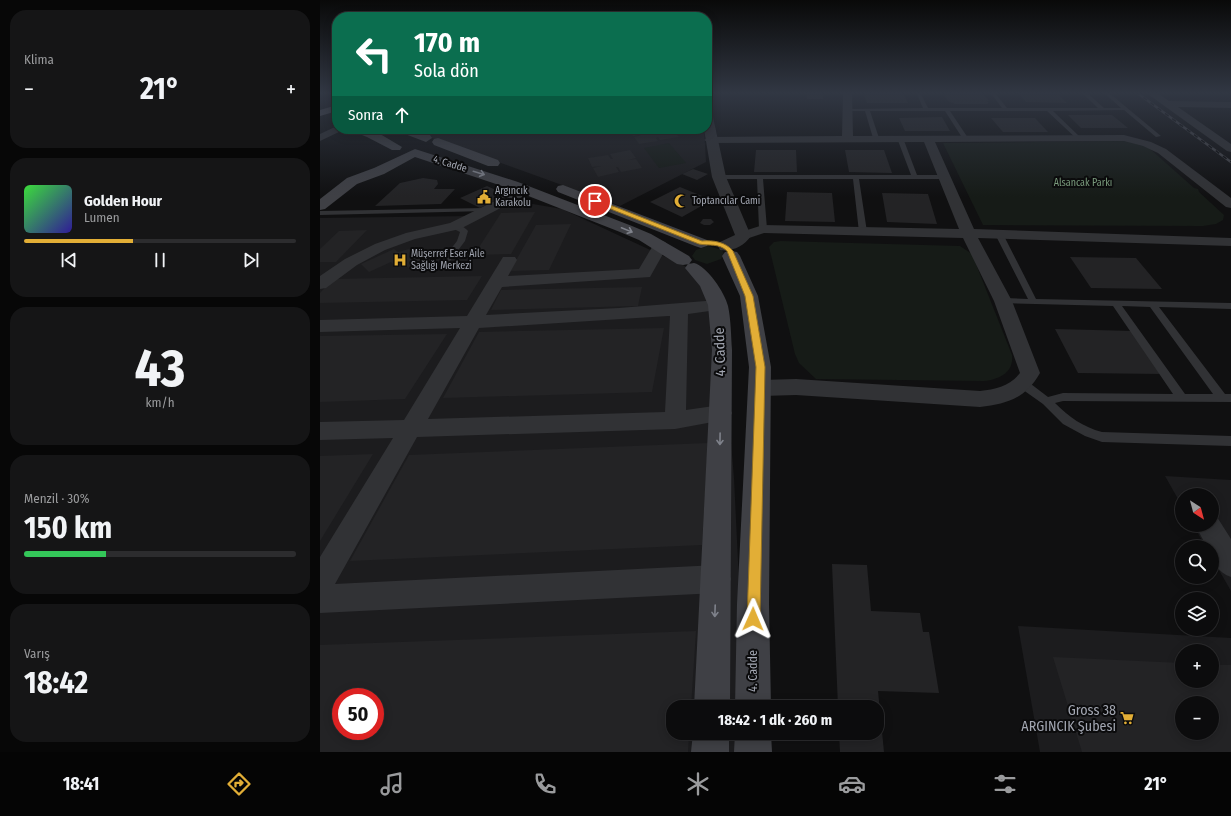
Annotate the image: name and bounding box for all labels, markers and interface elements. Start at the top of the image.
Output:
text: 170 m [414,26,480,59]
icon: left [348,28,400,80]
text: Klima [24,52,54,67]
text: Sola dön [414,60,479,82]
text: 21° [140,71,180,107]
text: − [24,76,34,103]
text: + [286,76,296,103]
icon: ahead [391,104,413,126]
text: Sonra [348,106,383,124]
street label: 4. Cadde [432,153,468,175]
one-way arrow [472,170,485,177]
park label: Alsancak Parkı [1054,177,1112,189]
pin [578,184,612,218]
place label: Argıncık Karakolu [495,185,531,209]
public building icon: Argıncık Karakolu [476,189,492,205]
icon: arrive [584,190,606,212]
text: Golden Hour [84,192,162,210]
mosque icon: Toptancılar Cami [673,193,689,209]
place label: Toptancılar Cami [692,194,760,207]
text: Lumen [84,210,120,225]
one-way arrow [620,226,632,234]
place label: Müşerref Eser Aile Sağlığı Merkezi [411,247,485,272]
icon: previous [58,249,80,271]
icon: pause [149,249,171,271]
icon: next [240,249,262,271]
hospital icon: Müşerref Eser Aile Sağlığı Merkezi [392,252,408,268]
street label: 4. Cadde [711,327,729,377]
text: 43 [135,337,185,400]
text: km/h [146,395,175,410]
one-way arrow [716,432,724,445]
north arrow [1175,488,1219,532]
map controls [1175,488,1219,740]
text: Menzil · 30% [24,491,90,506]
text: 150 km [24,510,112,546]
button: search [1175,540,1219,584]
button: layers [1175,592,1219,636]
position arrow [732,598,774,640]
one-way arrow [712,604,719,617]
button: + [1175,644,1219,688]
text: Varış [24,646,50,661]
street label: 4. Cadde [746,650,760,692]
text: 18:42 [24,665,88,701]
speed limit sign: 50 [332,688,384,740]
button: − [1175,696,1219,740]
place label: Gross 38 ARGINCIK Şubesi [1021,702,1116,735]
supermarket icon: Gross 38 ARGINCIK Şubesi [1119,710,1135,726]
text: 18:42 · 1 dk · 260 m [718,711,832,729]
icon: directions [225,770,253,798]
icon: music [378,770,406,798]
icon: phone [531,770,559,798]
icon: climate [684,770,712,798]
icon: car [838,770,866,798]
icon: filters [991,770,1019,798]
text: 18:41 [63,773,99,795]
text: 21° [1144,773,1168,795]

